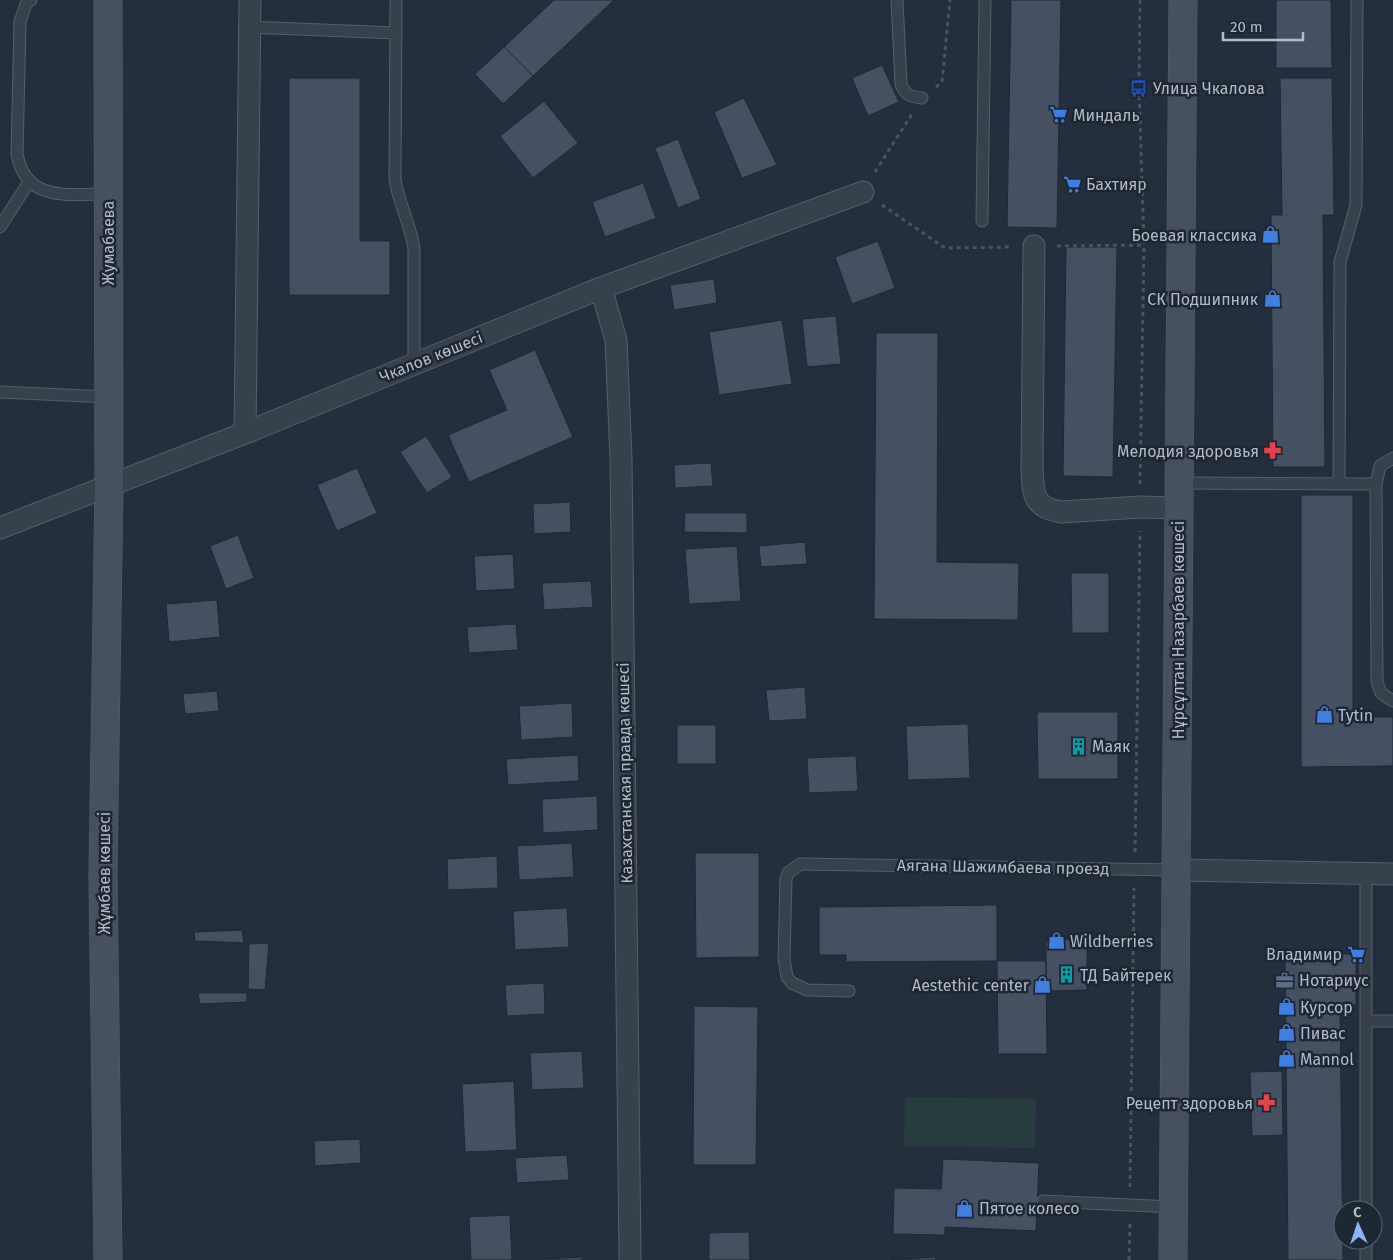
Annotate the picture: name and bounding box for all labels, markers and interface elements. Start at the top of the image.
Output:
scale bar [1223,10,1303,42]
text: 20 m [1230,18,1263,36]
bus stop icon: Улица Чкалова [1129,78,1149,98]
place label: Улица Чкалова [1153,79,1265,98]
supermarket icon: Миндаль [1049,105,1069,125]
place label: Миндаль [1073,106,1140,125]
supermarket icon: Бахтияр [1062,174,1082,194]
place label: Бахтияр [1086,175,1147,194]
street label: Жумабаева [99,201,118,285]
shop icon: Боевая классика [1261,225,1281,245]
place label: Боевая классика [1131,226,1257,245]
shop icon: СК Подшипник [1262,289,1282,309]
place label: СК Подшипник [1147,290,1259,309]
street label: Чкалов көшесі [377,328,485,386]
pharmacy icon: Мелодия здоровья [1263,441,1283,461]
place label: Мелодия здоровья [1117,442,1259,461]
street label: Нұрсұлтан Назарбаев көшесі [1169,521,1188,739]
street label: Казахстанская правда көшесі [614,662,636,884]
shop icon: Tytin [1314,705,1334,725]
place label: Tytin [1338,706,1373,725]
building icon: Маяк [1068,736,1088,756]
place label: Маяк [1092,737,1131,756]
street label: Жұмбаев көшесі [95,812,114,934]
street label: Аягана Шажимбаева проезд [897,856,1109,878]
shop icon: Wildberries [1046,931,1066,951]
place label: Wildberries [1070,932,1153,951]
supermarket icon: Владимир [1346,944,1366,964]
place label: Владимир [1266,945,1342,964]
building icon: ТД Байтерек [1056,965,1076,985]
place label: ТД Байтерек [1080,966,1172,985]
office icon: Нотариус [1275,970,1295,990]
place label: Нотариус [1299,971,1369,990]
shop icon: Aestethic center [1033,975,1053,995]
place label: Aestethic center [912,976,1030,995]
shop icon: Курсор [1276,997,1296,1017]
place label: Курсор [1300,998,1353,1017]
shop icon: Пивас [1276,1023,1296,1043]
place label: Пивас [1300,1024,1346,1043]
shop icon: Mannol [1276,1049,1296,1069]
place label: Mannol [1300,1050,1354,1069]
pharmacy icon: Рецепт здоровья [1257,1093,1277,1113]
place label: Рецепт здоровья [1126,1094,1253,1113]
shop icon: Пятое колесо [955,1198,975,1218]
place label: Пятое колесо [979,1199,1080,1218]
north arrow [1333,1200,1383,1250]
text: С [1353,1204,1362,1221]

